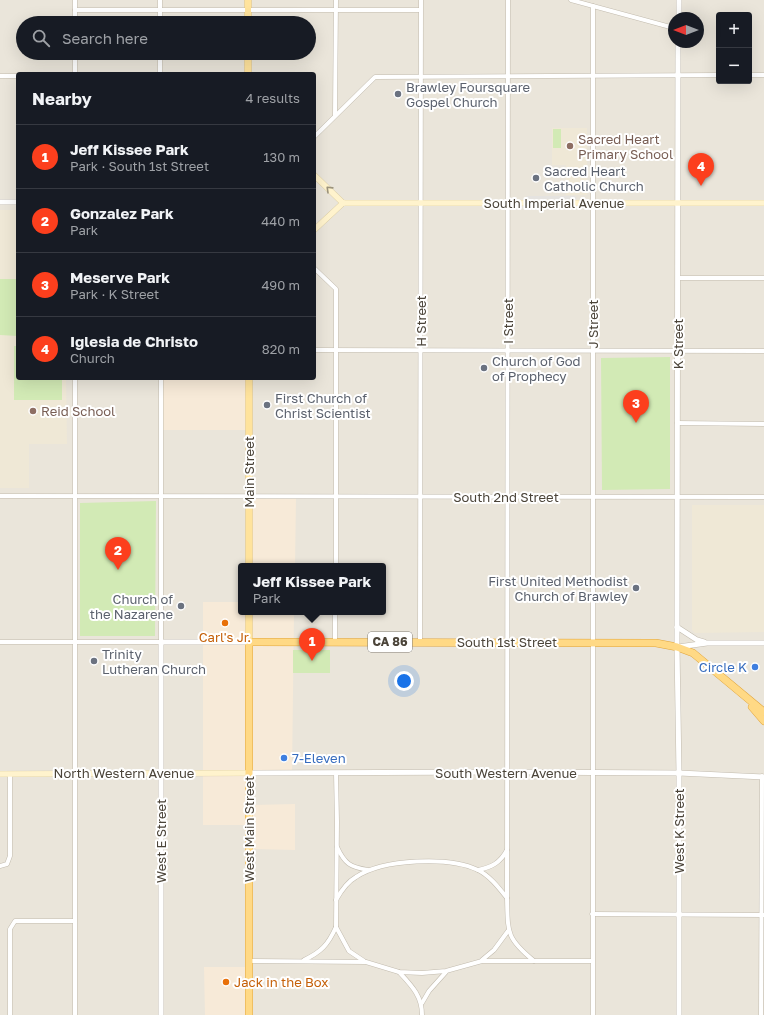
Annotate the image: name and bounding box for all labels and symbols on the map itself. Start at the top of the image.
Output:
north arrow [668,12,704,48]
place label: Brawley Foursquare Gospel Church [406,79,530,110]
marker: Brawley Foursquare Gospel Church [393,89,403,99]
place label: Sacred Heart Primary School [578,131,673,162]
marker: Sacred Heart Primary School [565,141,575,151]
pin: 4 [688,153,714,186]
place label: Sacred Heart Catholic Church [544,163,644,194]
marker: Sacred Heart Catholic Church [531,173,541,183]
one-way arrow [326,186,334,194]
street label: South Imperial Avenue [484,195,624,211]
street label: H Street [413,295,429,347]
street label: I Street [500,298,516,344]
street label: J Street [585,300,601,348]
street label: K Street [670,319,686,369]
place label: Church of God of Prophecy [492,353,581,384]
marker: Church of God of Prophecy [479,363,489,373]
place label: First Church of Christ Scientist [275,390,371,421]
pin: 3 [623,390,649,423]
marker: First Church of Christ Scientist [262,400,272,410]
place label: Reid School [41,403,115,419]
marker: Reid School [28,406,38,416]
street label: Main Street [241,436,257,508]
street label: South 2nd Street [453,489,559,505]
pin: 2 [105,537,131,570]
place label: First United Methodist Church of Brawley [488,573,629,604]
marker: First United Methodist Church of Brawley [631,583,641,593]
place label: Church of the Nazarene [90,591,173,622]
marker: Church of the Nazarene [176,601,186,611]
marker: Carl's Jr. [220,618,230,628]
pin: 1 [299,628,325,661]
place label: Carl's Jr. [199,629,251,645]
road number: CA 86 [368,632,412,652]
street label: South 1st Street [457,634,557,650]
place label: Trinity Lutheran Church [102,646,206,677]
marker: Trinity Lutheran Church [89,656,99,666]
place label: Circle K [699,659,747,675]
marker: Circle K [750,662,760,672]
your location [394,671,414,691]
place label: 7-Eleven [292,750,346,766]
marker: 7-Eleven [279,753,289,763]
street label: North Western Avenue [54,765,194,781]
street label: South Western Avenue [435,765,577,781]
street label: West Main Street [241,776,257,882]
street label: West K Street [671,788,687,874]
street label: West E Street [153,799,169,883]
place label: Jack in the Box [234,974,328,990]
marker: Jack in the Box [221,977,231,987]

